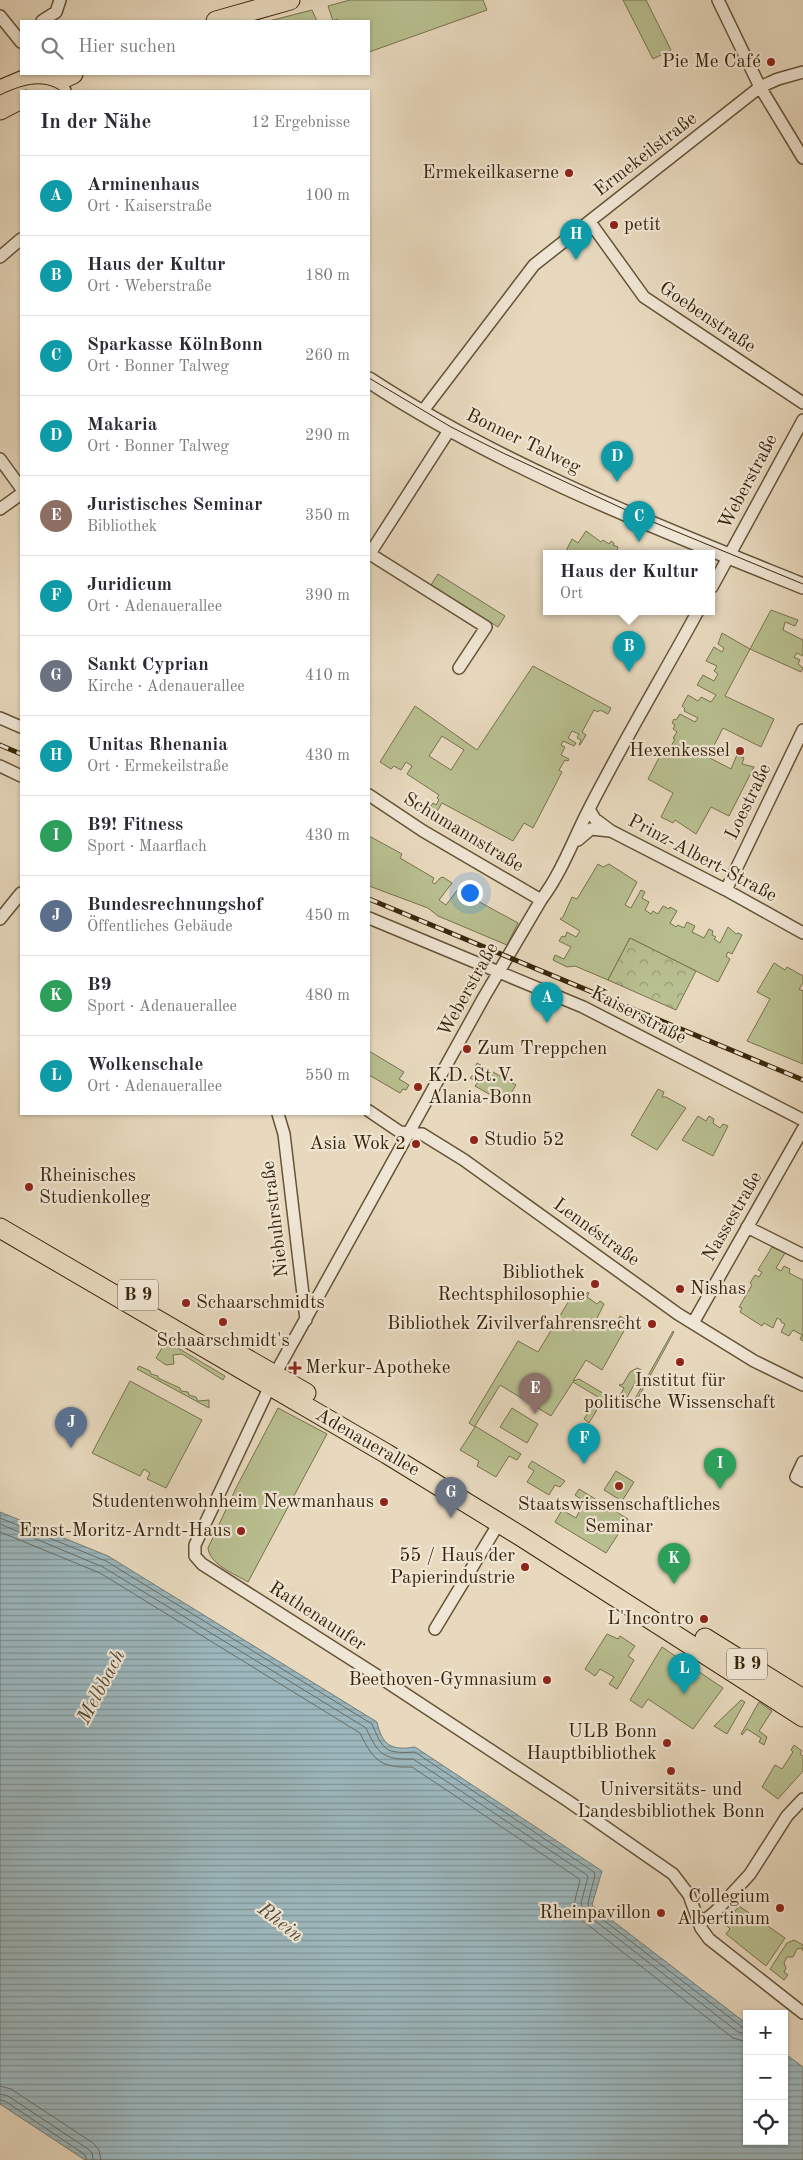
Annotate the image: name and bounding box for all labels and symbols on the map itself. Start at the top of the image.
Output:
place label: Pie Me Café [662,53,761,72]
marker: Pie Me Café [765,56,777,68]
street label: Ermekeilstraße [591,109,701,201]
place label: Ermekeilkaserne [422,164,559,183]
marker: Ermekeilkaserne [563,167,575,179]
place label: petit [624,216,661,235]
pin: H [560,219,592,260]
marker: petit [608,219,620,231]
street label: Goebenstraße [656,279,758,357]
street label: Bonner Talweg [463,406,584,478]
street label: Weberstraße [716,432,782,532]
pin: D [601,441,633,482]
pin: C [623,501,655,542]
pin: B [613,631,645,672]
place label: Hexenkessel [629,742,730,761]
marker: Hexenkessel [734,745,746,757]
street label: Loestraße [723,761,775,843]
street label: Schumannstraße [400,790,526,876]
street label: Prinz-Albert-Straße [625,812,779,906]
your location [457,880,483,906]
street label: Weberstraße [435,940,503,1040]
pin: A [531,982,563,1023]
street label: Kaiserstraße [587,984,689,1048]
place label: Zum Treppchen [477,1040,607,1059]
marker: Zum Treppchen [461,1043,473,1055]
place label: K.D. St.V. Alania-Bonn [428,1067,532,1108]
marker: K.D. St.V. Alania-Bonn [412,1081,424,1093]
place label: Studio 52 [484,1131,564,1150]
marker: Studio 52 [468,1134,480,1146]
place label: Asia Wok 2 [309,1135,406,1154]
marker: Asia Wok 2 [410,1138,422,1150]
street label: Niebuhrstraße [259,1160,293,1278]
place label: Rheinisches Studienkolleg [39,1167,151,1208]
street label: Nassestraße [700,1169,766,1265]
marker: Rheinisches Studienkolleg [23,1181,35,1193]
street label: Lennéstraße [549,1195,643,1271]
place label: Bibliothek Rechtsphilosophie [438,1264,585,1305]
marker: Bibliothek Rechtsphilosophie [589,1278,601,1290]
road number: B 9 [118,1280,158,1310]
place label: Nishas [690,1280,746,1299]
marker: Nishas [674,1283,686,1295]
place label: Schaarschmidts [196,1294,325,1313]
marker: Schaarschmidts [180,1297,192,1309]
place label: Bibliothek Zivilverfahrensrecht [387,1315,642,1334]
marker: Schaarschmidt's [217,1316,229,1328]
marker: Bibliothek Zivilverfahrensrecht [646,1318,658,1330]
place label: Schaarschmidt's [156,1332,290,1351]
marker: Institut für politische Wissenschaft [674,1356,686,1368]
place label: Merkur-Apotheke [305,1359,450,1378]
marker: Merkur-Apotheke [289,1362,301,1374]
place label: Institut für politische Wissenschaft [584,1372,776,1413]
pin: E [519,1373,551,1414]
street label: Adenauerallee [312,1406,422,1480]
pin: J [55,1407,87,1448]
pin: F [568,1423,600,1464]
pin: I [704,1448,736,1489]
pin: G [435,1477,467,1518]
marker: Staatswissenschaftliches Seminar [613,1480,625,1492]
place label: Studentenwohnheim Newmanhaus [91,1493,374,1512]
marker: Studentenwohnheim Newmanhaus [378,1496,390,1508]
place label: Staatswissenschaftliches Seminar [518,1496,720,1537]
place label: Ernst-Moritz-Arndt-Haus [19,1522,231,1541]
marker: Ernst-Moritz-Arndt-Haus [235,1525,247,1537]
pin: K [658,1543,690,1584]
place label: 55 / Haus der Papierindustrie [390,1547,515,1588]
marker: 55 / Haus der Papierindustrie [519,1561,531,1573]
street label: Rathenauufer [265,1579,369,1655]
place label: L'Incontro [607,1610,694,1629]
marker: L'Incontro [698,1613,710,1625]
water label: Melbbach [74,1647,130,1728]
road number: B 9 [727,1648,767,1680]
pin: L [668,1653,700,1694]
place label: Beethoven-Gymnasium [349,1671,537,1690]
marker: Beethoven-Gymnasium [541,1674,553,1686]
place label: ULB Bonn Hauptbibliothek [526,1723,657,1764]
marker: ULB Bonn Hauptbibliothek [661,1737,673,1749]
marker: Universitäts- und Landesbibliothek Bonn [665,1765,677,1777]
place label: Universitäts- und Landesbibliothek Bonn [577,1781,765,1822]
place label: Collegium Albertinum [677,1888,770,1929]
water label: Rhein [253,1899,306,1947]
marker: Collegium Albertinum [774,1902,786,1914]
place label: Rheinpavillon [539,1904,651,1923]
marker: Rheinpavillon [655,1907,667,1919]

